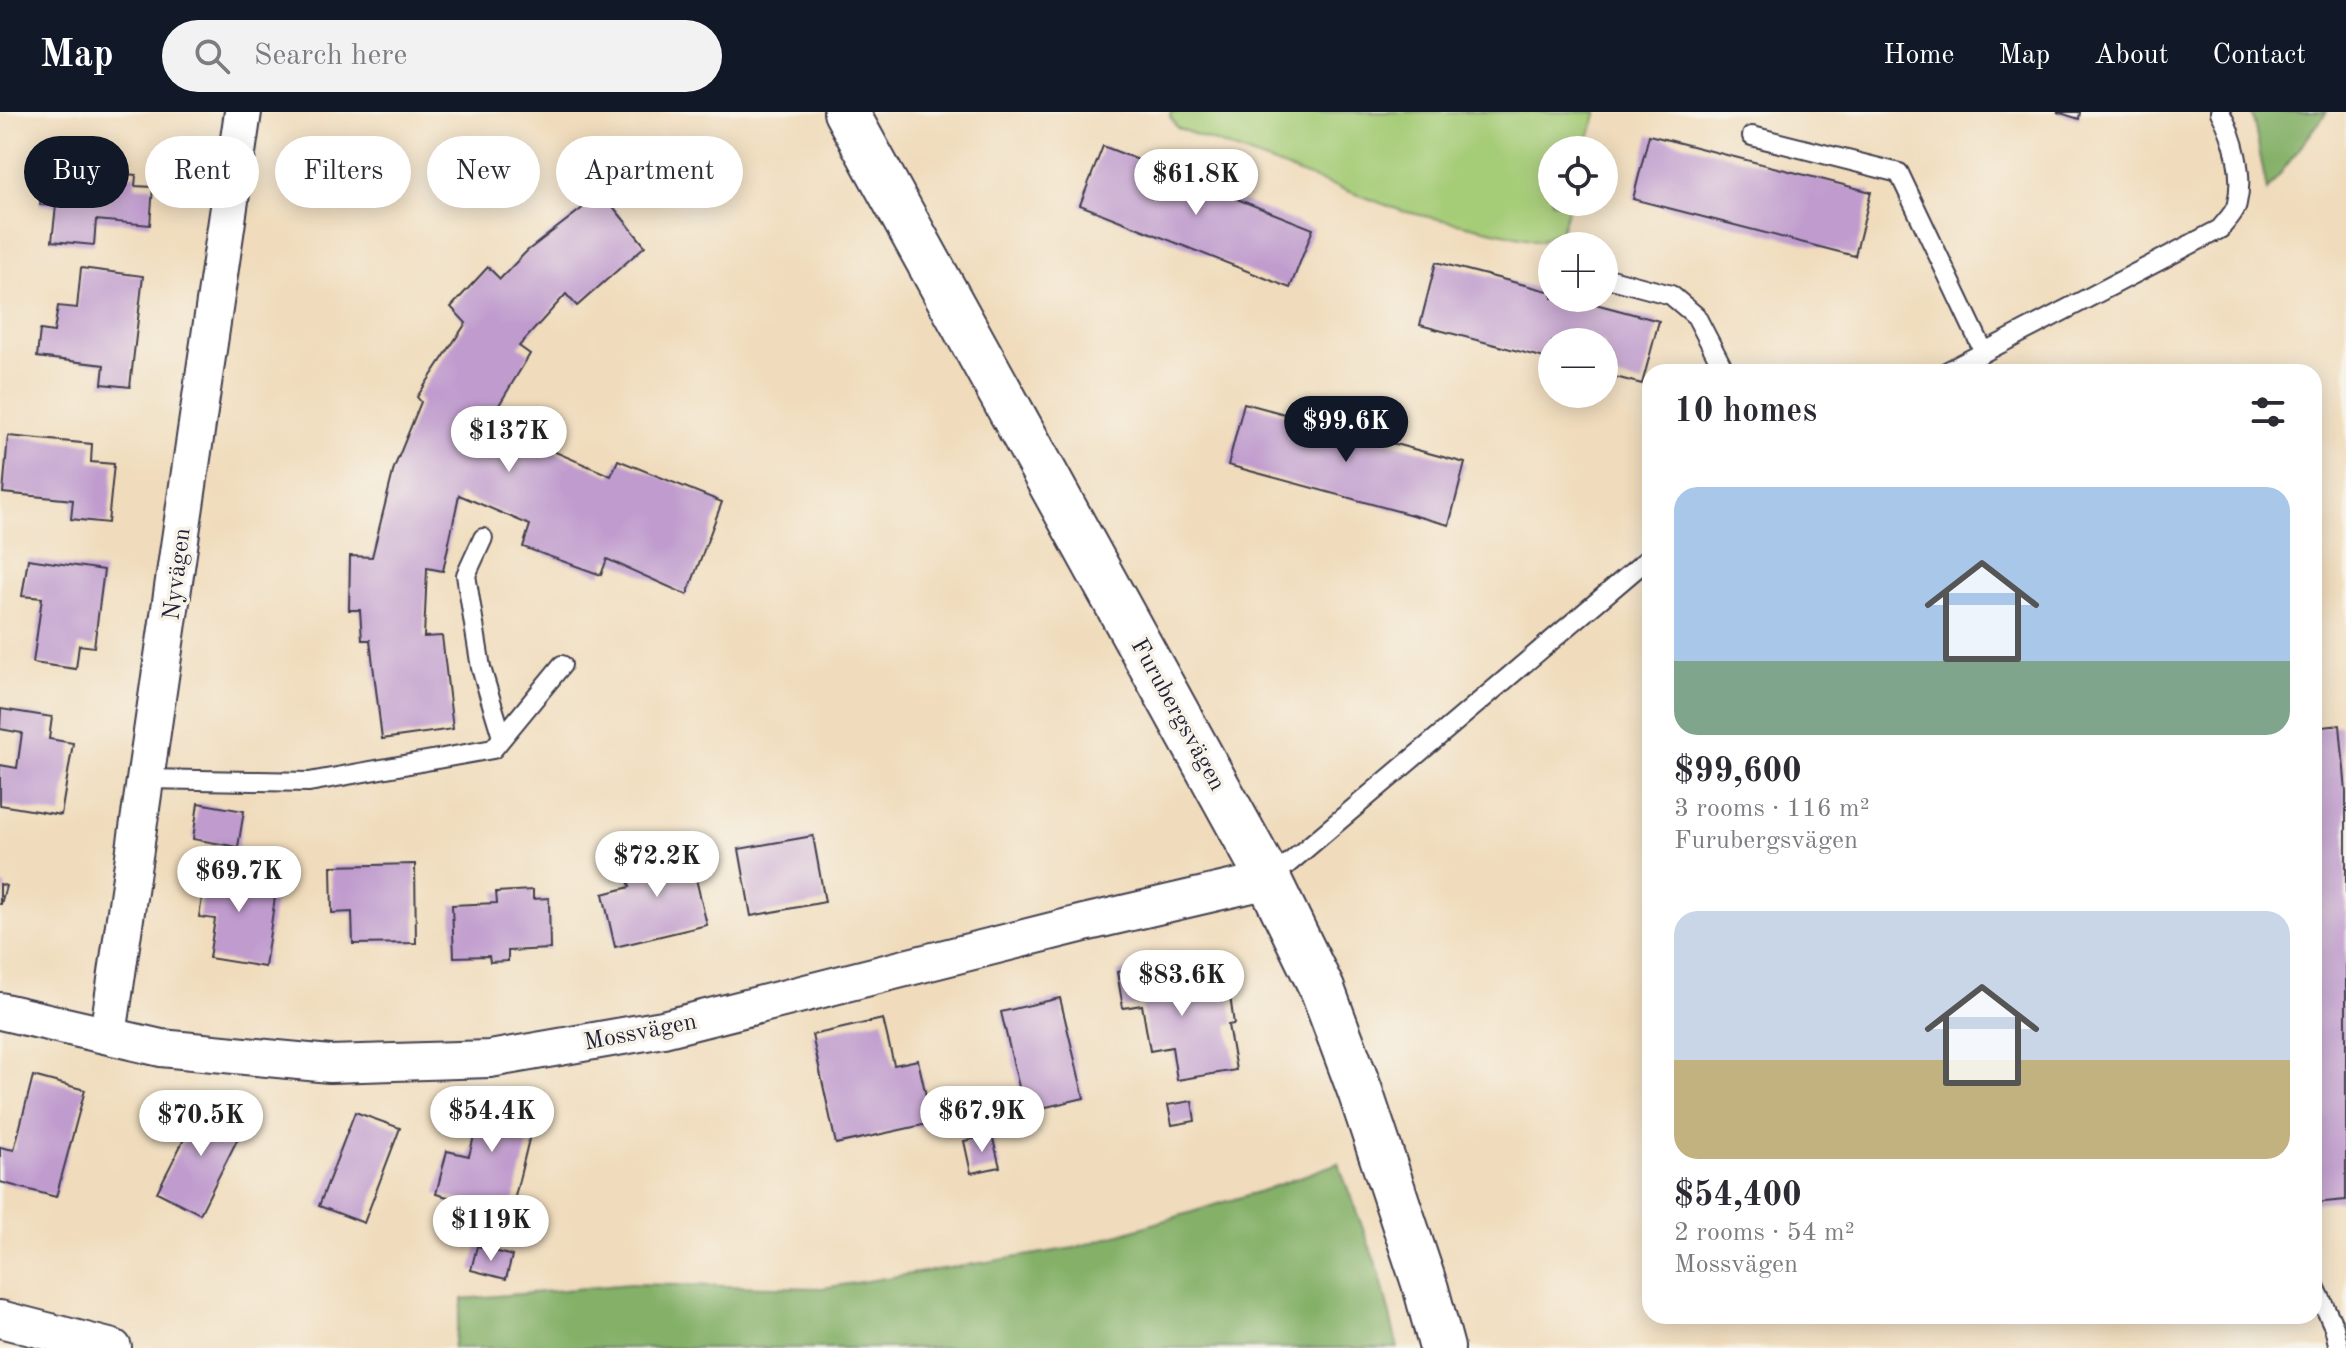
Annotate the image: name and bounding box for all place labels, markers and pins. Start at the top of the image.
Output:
pin: $61.8K [1131,149,1261,217]
pin: $99.6K [1281,396,1411,464]
pin: $137K [453,406,565,474]
pin: $72.2K [592,831,722,899]
pin: $69.7K [174,846,304,914]
pin: $83.6K [1117,950,1247,1018]
pin: $54.4K [427,1086,557,1154]
pin: $67.9K [917,1086,1047,1154]
pin: $70.5K [136,1090,266,1158]
pin: $119K [435,1195,547,1263]

